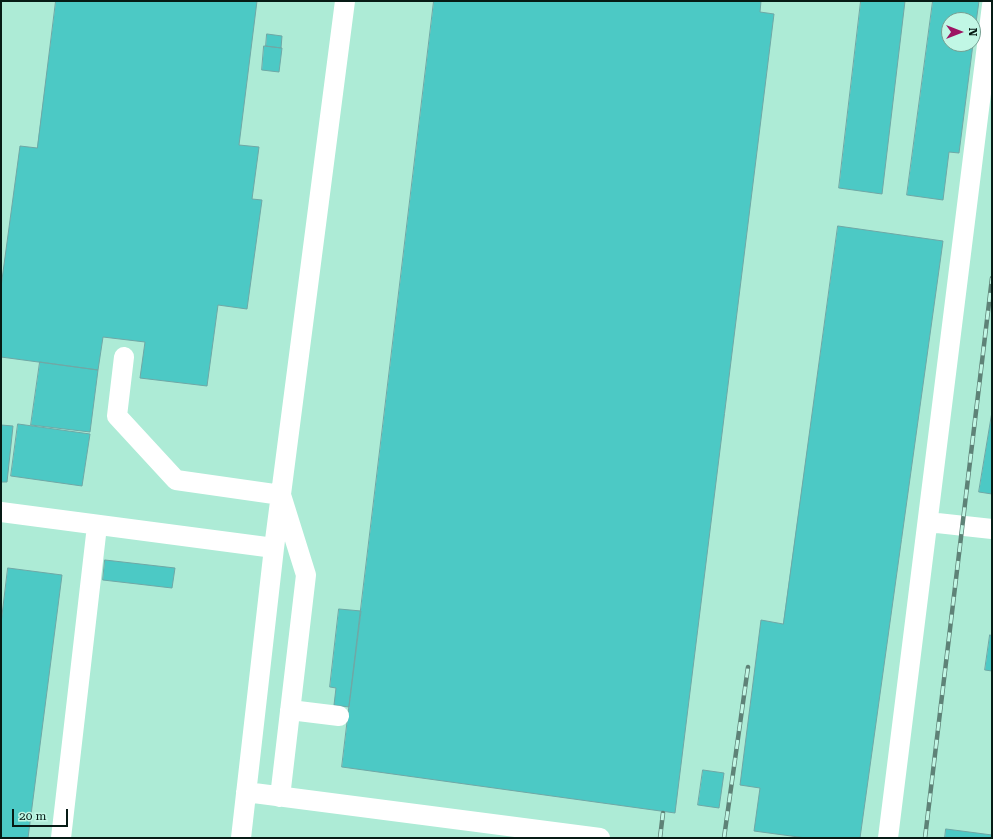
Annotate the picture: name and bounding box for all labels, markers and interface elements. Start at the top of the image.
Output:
north arrow [941,12,981,52]
text: N [966,28,979,36]
scale bar [14,801,70,827]
text: 20 m [19,809,46,823]

